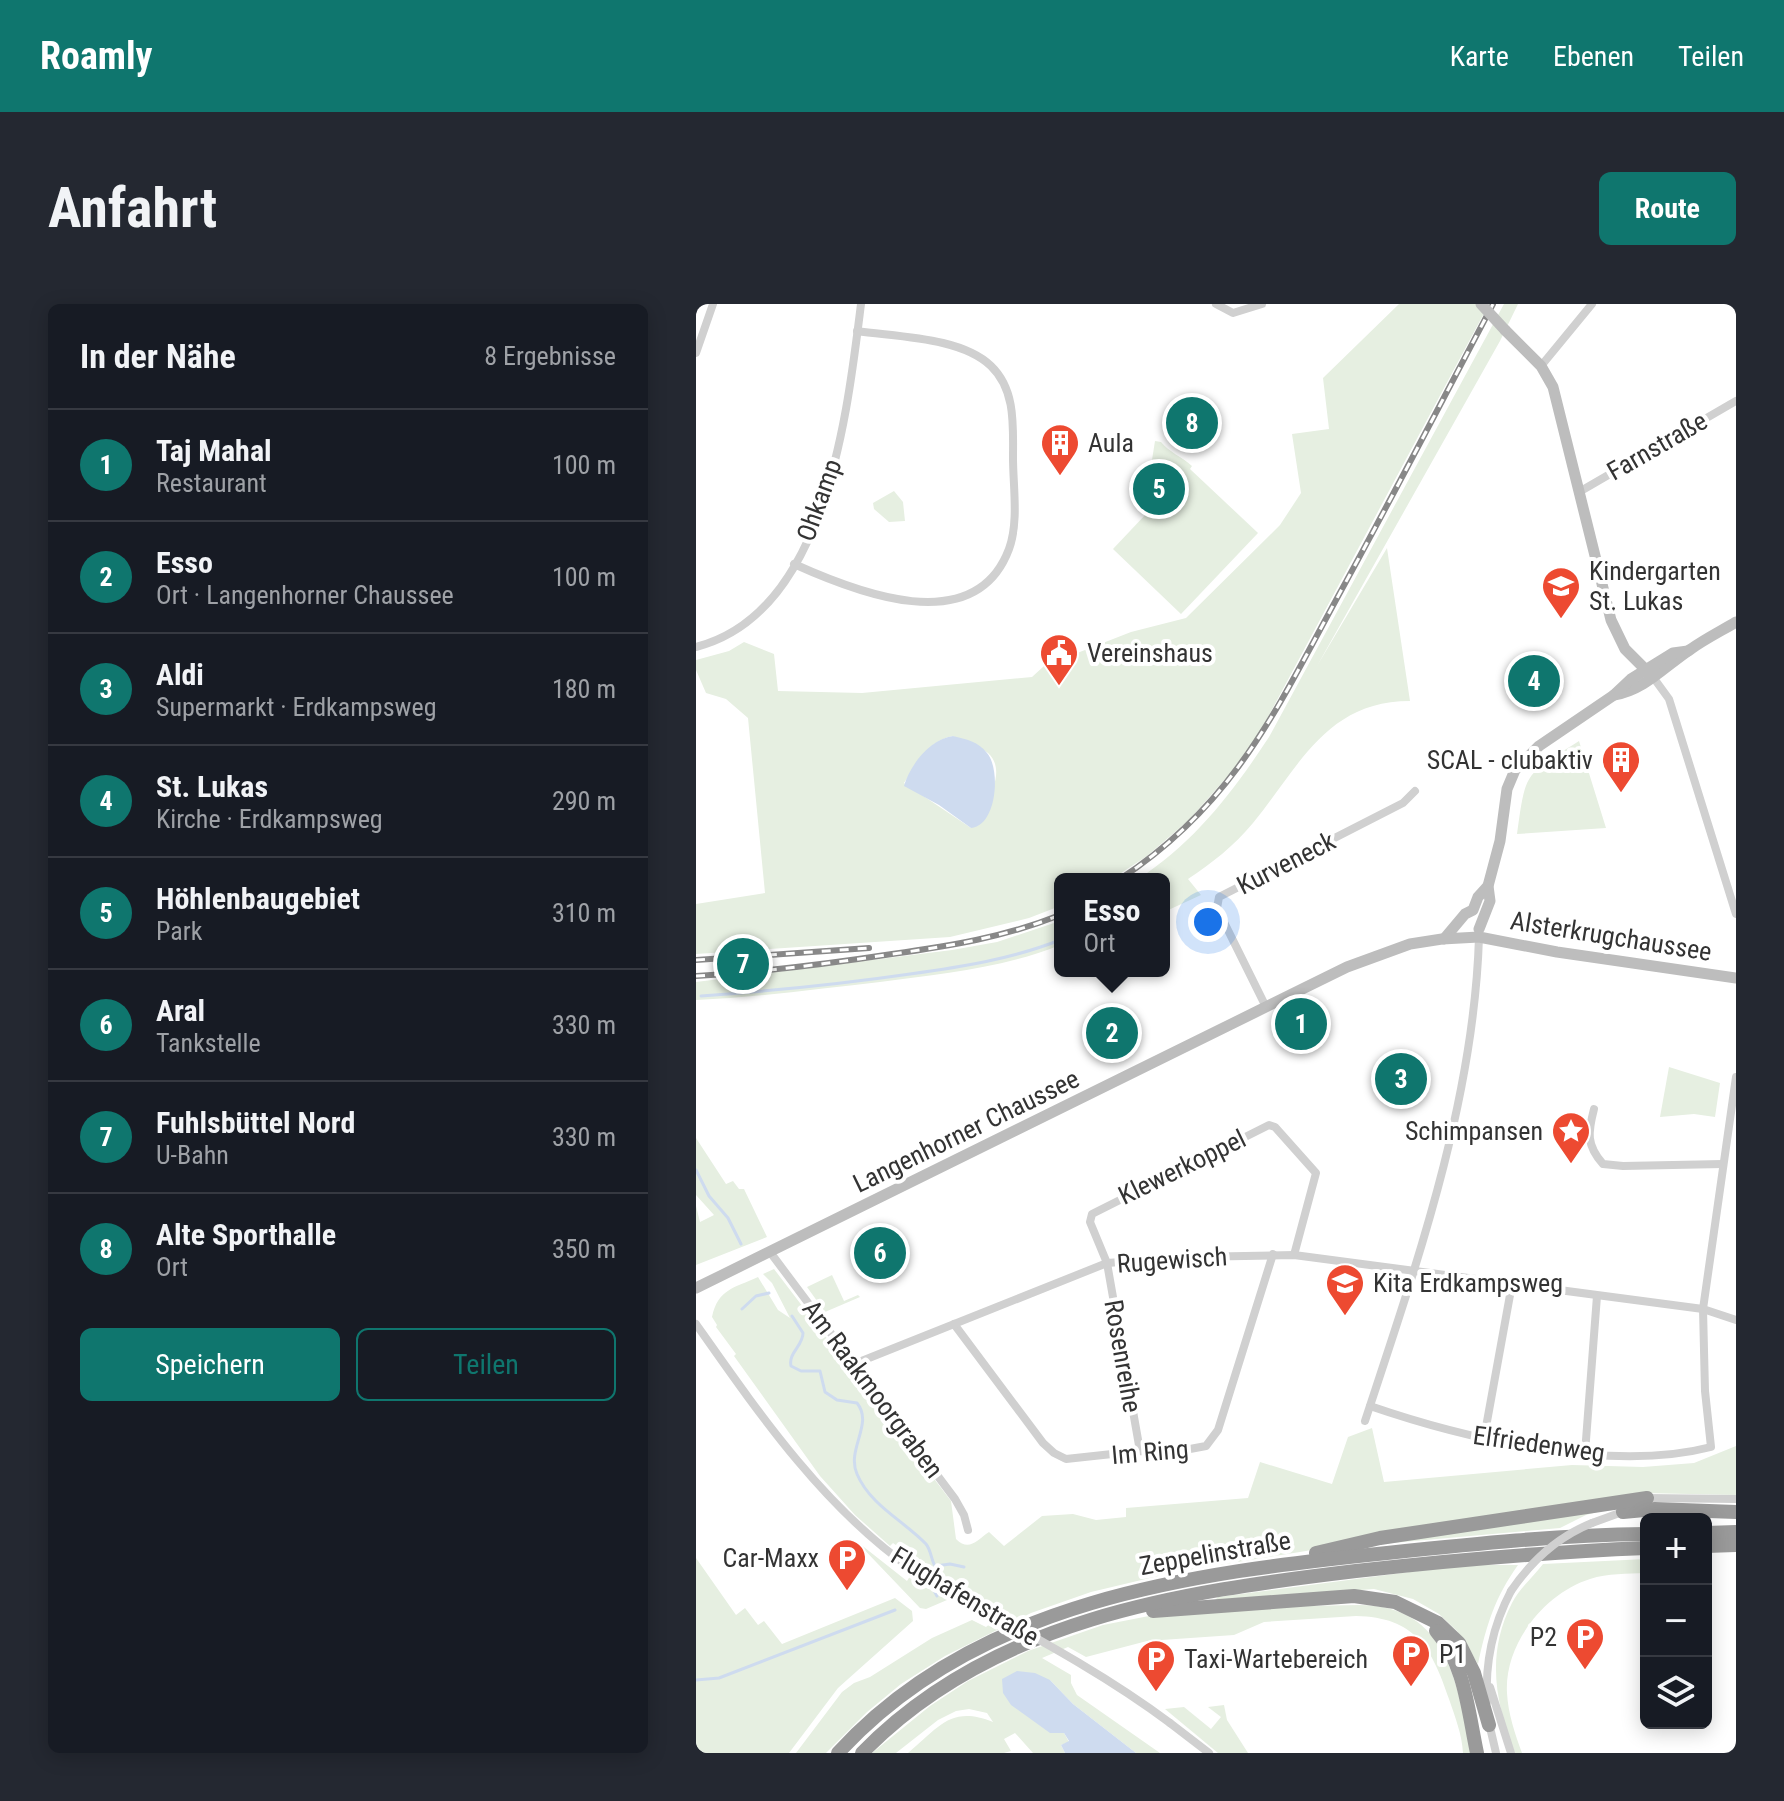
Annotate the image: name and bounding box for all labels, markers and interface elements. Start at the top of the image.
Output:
text: Roamly [40,34,153,78]
text: Karte [1450,40,1509,73]
text: Ebenen [1553,40,1634,73]
text: Teilen [1678,40,1744,73]
button: Route [1599,172,1736,245]
text: Anfahrt [48,175,217,241]
text: In der Nähe [80,336,236,376]
text: 8 Ergebnisse [484,341,616,371]
pin: 8 [1166,393,1218,453]
street label: Farnstraße [1602,405,1712,487]
building icon: Aula [1039,422,1081,477]
place label: Aula [1088,428,1134,458]
text: Taj Mahal [156,433,272,468]
text: 1 [99,450,113,480]
text: 100 m [552,450,616,480]
street label: Ohkamp [790,455,848,545]
pin: 5 [1133,459,1185,519]
text: Restaurant [156,468,267,498]
text: Esso [156,545,213,580]
place label: Kindergarten St. Lukas [1589,556,1721,616]
text: 2 [99,562,113,592]
text: 100 m [552,562,616,592]
school or university icon: Kindergarten St. Lukas [1540,565,1582,620]
text: Ort · Langenhorner Chaussee [156,580,454,610]
public building icon: Vereinshaus [1038,632,1080,687]
place label: Vereinshaus [1087,638,1213,668]
pin: 4 [1508,651,1560,711]
text: Aldi [156,657,204,692]
text: 3 [99,674,113,704]
text: 180 m [552,674,616,704]
text: Supermarkt · Erdkampsweg [156,692,436,722]
building icon: SCAL - clubaktiv [1600,739,1642,794]
place label: SCAL - clubaktiv [1427,745,1593,775]
text: St. Lukas [156,769,268,804]
text: 4 [99,786,113,816]
text: 290 m [552,786,616,816]
text: Kirche · Erdkampsweg [156,804,383,834]
street label: Kurveneck [1232,825,1340,900]
popup [1054,873,1170,977]
text: Höhlenbaugebiet [156,881,360,916]
text: Esso [1084,893,1140,928]
text: 5 [99,898,113,928]
text: 310 m [552,898,616,928]
your location [1188,902,1228,942]
street label: Alsterkrugchaussee [1508,905,1714,967]
text: Park [156,916,202,946]
text: Ort [1084,928,1115,958]
pin: 7 [717,934,769,994]
text: Aral [156,993,205,1028]
pin: 1 [1275,994,1327,1054]
pin: 2 [1086,1003,1138,1063]
text: 6 [99,1010,113,1040]
text: 330 m [552,1010,616,1040]
text: Tankstelle [156,1028,261,1058]
pin: 3 [1375,1049,1427,1109]
street label: Langenhorner Chaussee [848,1063,1084,1199]
text: Fuhlsbüttel Nord [156,1105,355,1140]
place icon: Schimpansen [1550,1110,1592,1165]
place label: Schimpansen [1405,1116,1543,1146]
text: 7 [99,1122,113,1152]
text: 330 m [552,1122,616,1152]
street label: Klewerkoppel [1113,1123,1251,1211]
text: U-Bahn [156,1140,229,1170]
text: Alte Sporthalle [156,1217,336,1252]
pin: 6 [854,1223,906,1283]
text: 8 [99,1234,113,1264]
text: 350 m [552,1234,616,1264]
street label: Rugewisch [1116,1241,1228,1279]
text: Ort [156,1252,188,1282]
school or university icon: Kita Erdkampsweg [1324,1262,1366,1317]
place label: Kita Erdkampsweg [1373,1268,1563,1298]
street label: Am Raakmoorgraben [796,1294,950,1484]
street label: Rosenreihe [1098,1297,1148,1415]
button: Speichern [80,1328,340,1401]
button: Teilen [356,1328,616,1401]
street label: Elfriedenweg [1471,1420,1607,1468]
street label: Im Ring [1110,1434,1190,1470]
map controls [1640,1513,1712,1729]
button: + [1640,1513,1712,1585]
street label: Zeppelinstraße [1137,1525,1293,1581]
parking icon: Car-Maxx [826,1537,868,1592]
street label: Flughafenstraße [886,1540,1044,1652]
place label: Car-Maxx [723,1543,819,1573]
button: − [1640,1585,1712,1657]
parking icon: P2 [1564,1616,1606,1671]
place label: P2 [1530,1622,1557,1652]
parking icon: P1 [1390,1633,1432,1688]
parking icon: Taxi-Wartebereich [1135,1638,1177,1693]
place label: P1 [1439,1639,1466,1669]
place label: Taxi-Wartebereich [1184,1644,1368,1674]
button: layers [1640,1657,1712,1729]

